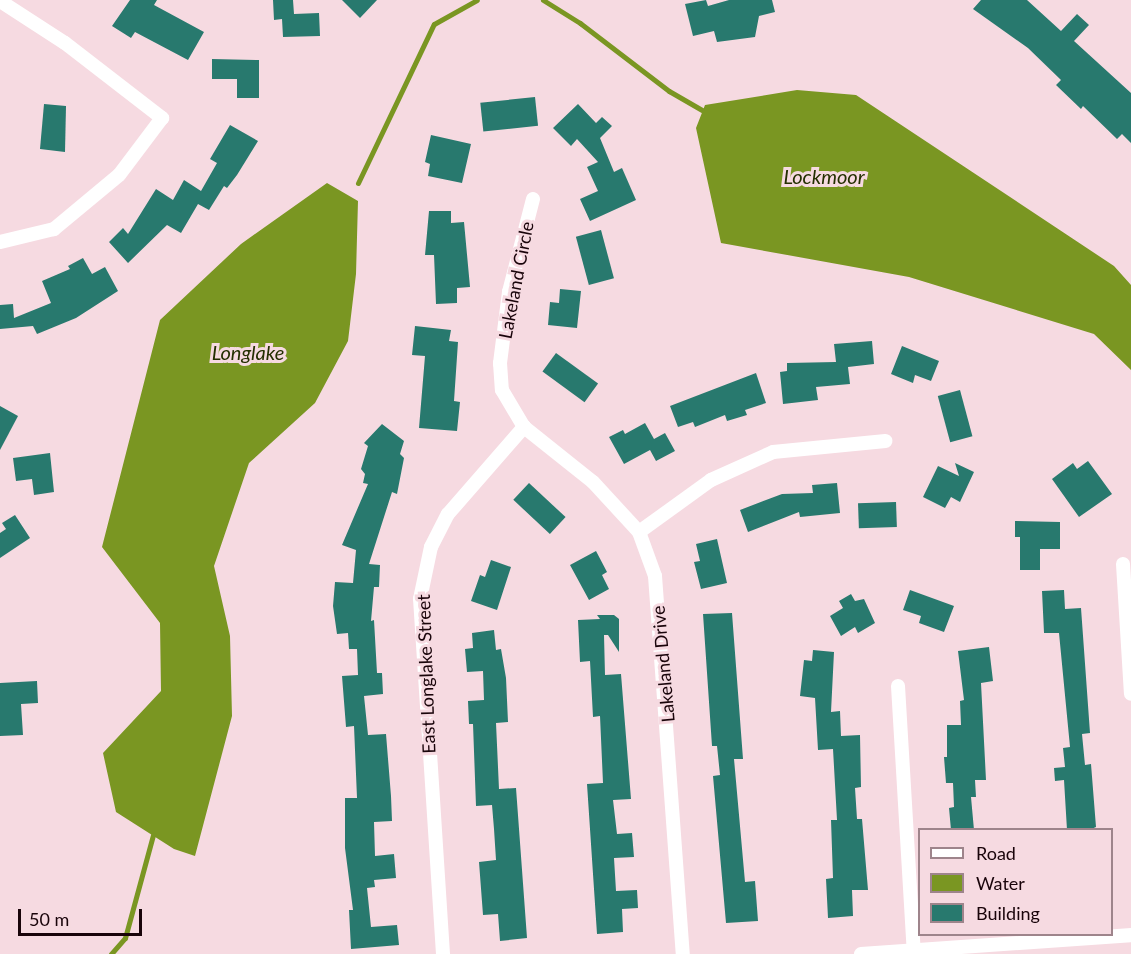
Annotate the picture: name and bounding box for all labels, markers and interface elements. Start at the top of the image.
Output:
water label: Lockmoor [783,164,865,188]
street label: Lakeland Circle [494,219,538,341]
water label: Longlake [212,340,284,364]
street label: East Longlake Street [412,594,440,754]
street label: Lakeland Drive [647,605,679,723]
legend [918,828,1113,936]
text: Road [976,842,1016,864]
text: Water [976,872,1025,894]
scale bar [21,897,146,935]
text: Building [976,902,1040,924]
text: 50 m [29,908,69,930]

